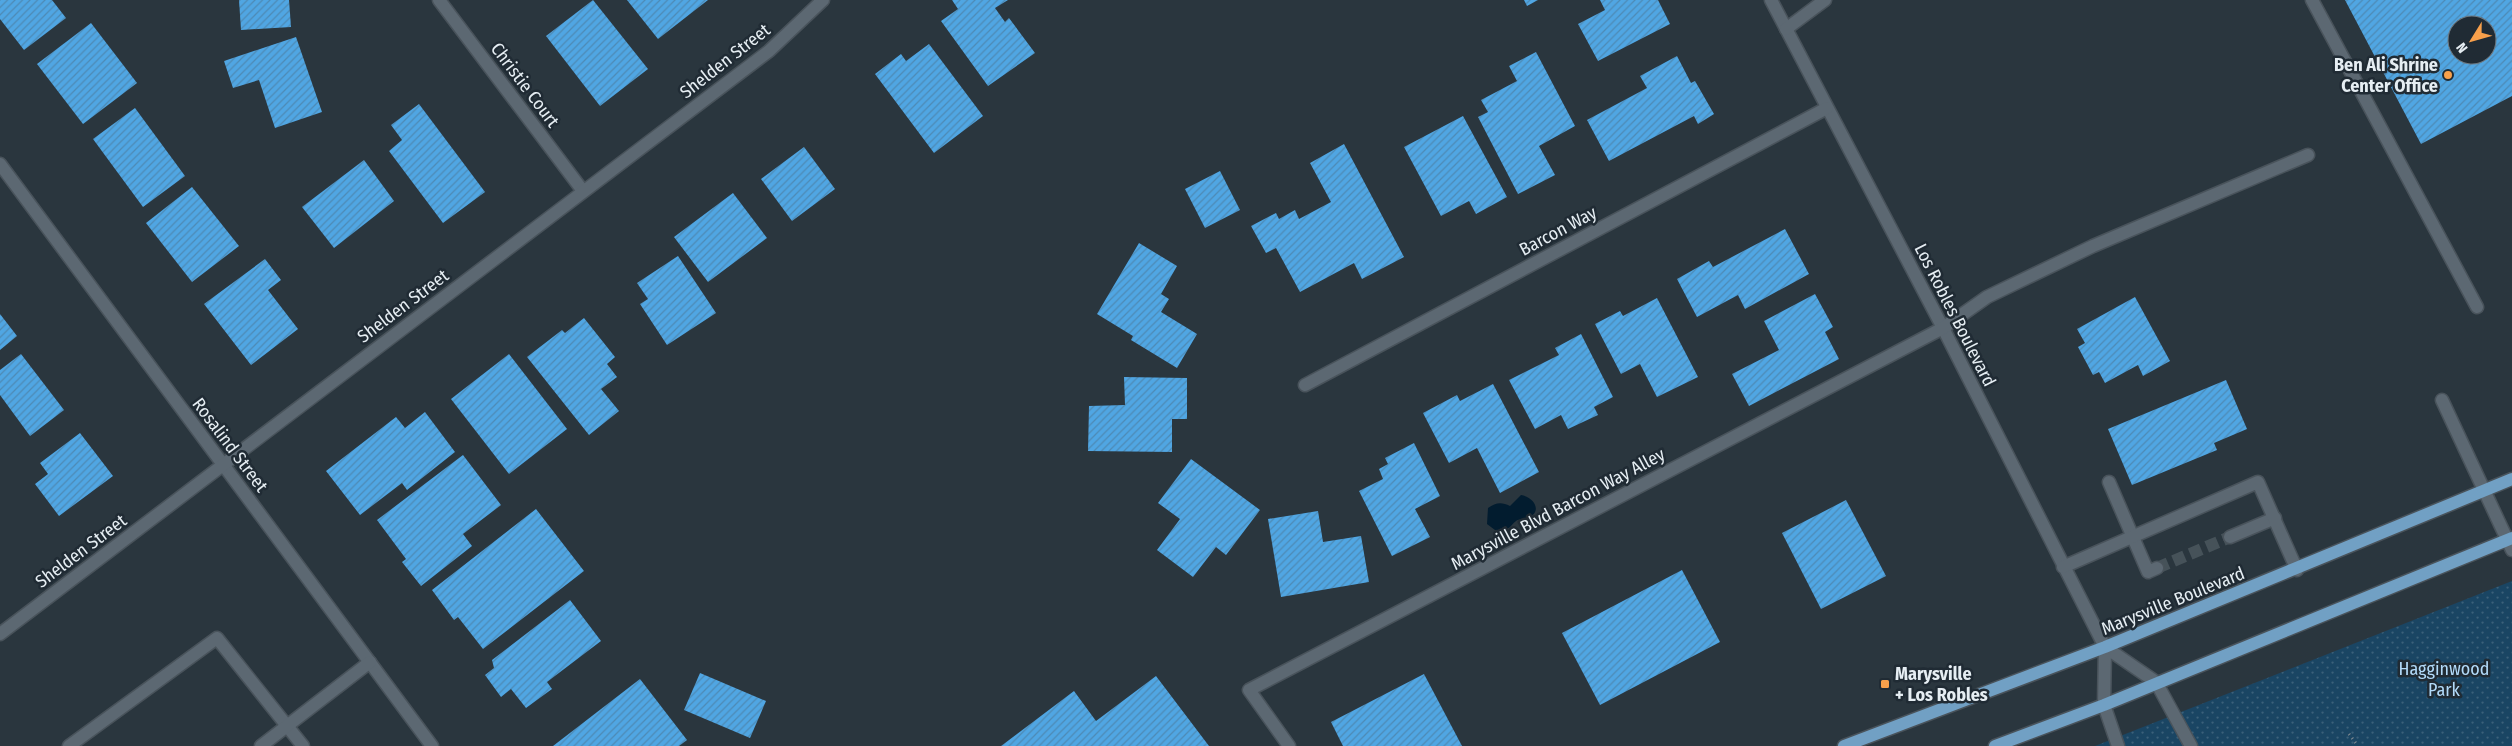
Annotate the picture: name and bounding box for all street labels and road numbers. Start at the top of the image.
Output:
street label: Shelden Street [675,19,775,103]
street label: Christie Court [486,38,564,132]
street label: Barcon Way [1516,201,1600,261]
street label: Los Robles Boulevard [1910,240,2000,390]
street label: Shelden Street [353,265,453,347]
street label: Rosalind Street [187,394,273,496]
street label: Marysville Blvd Barcon Way Alley [1447,443,1669,575]
street label: Shelden Street [31,510,131,592]
street label: Marysville Boulevard [2098,562,2248,640]

